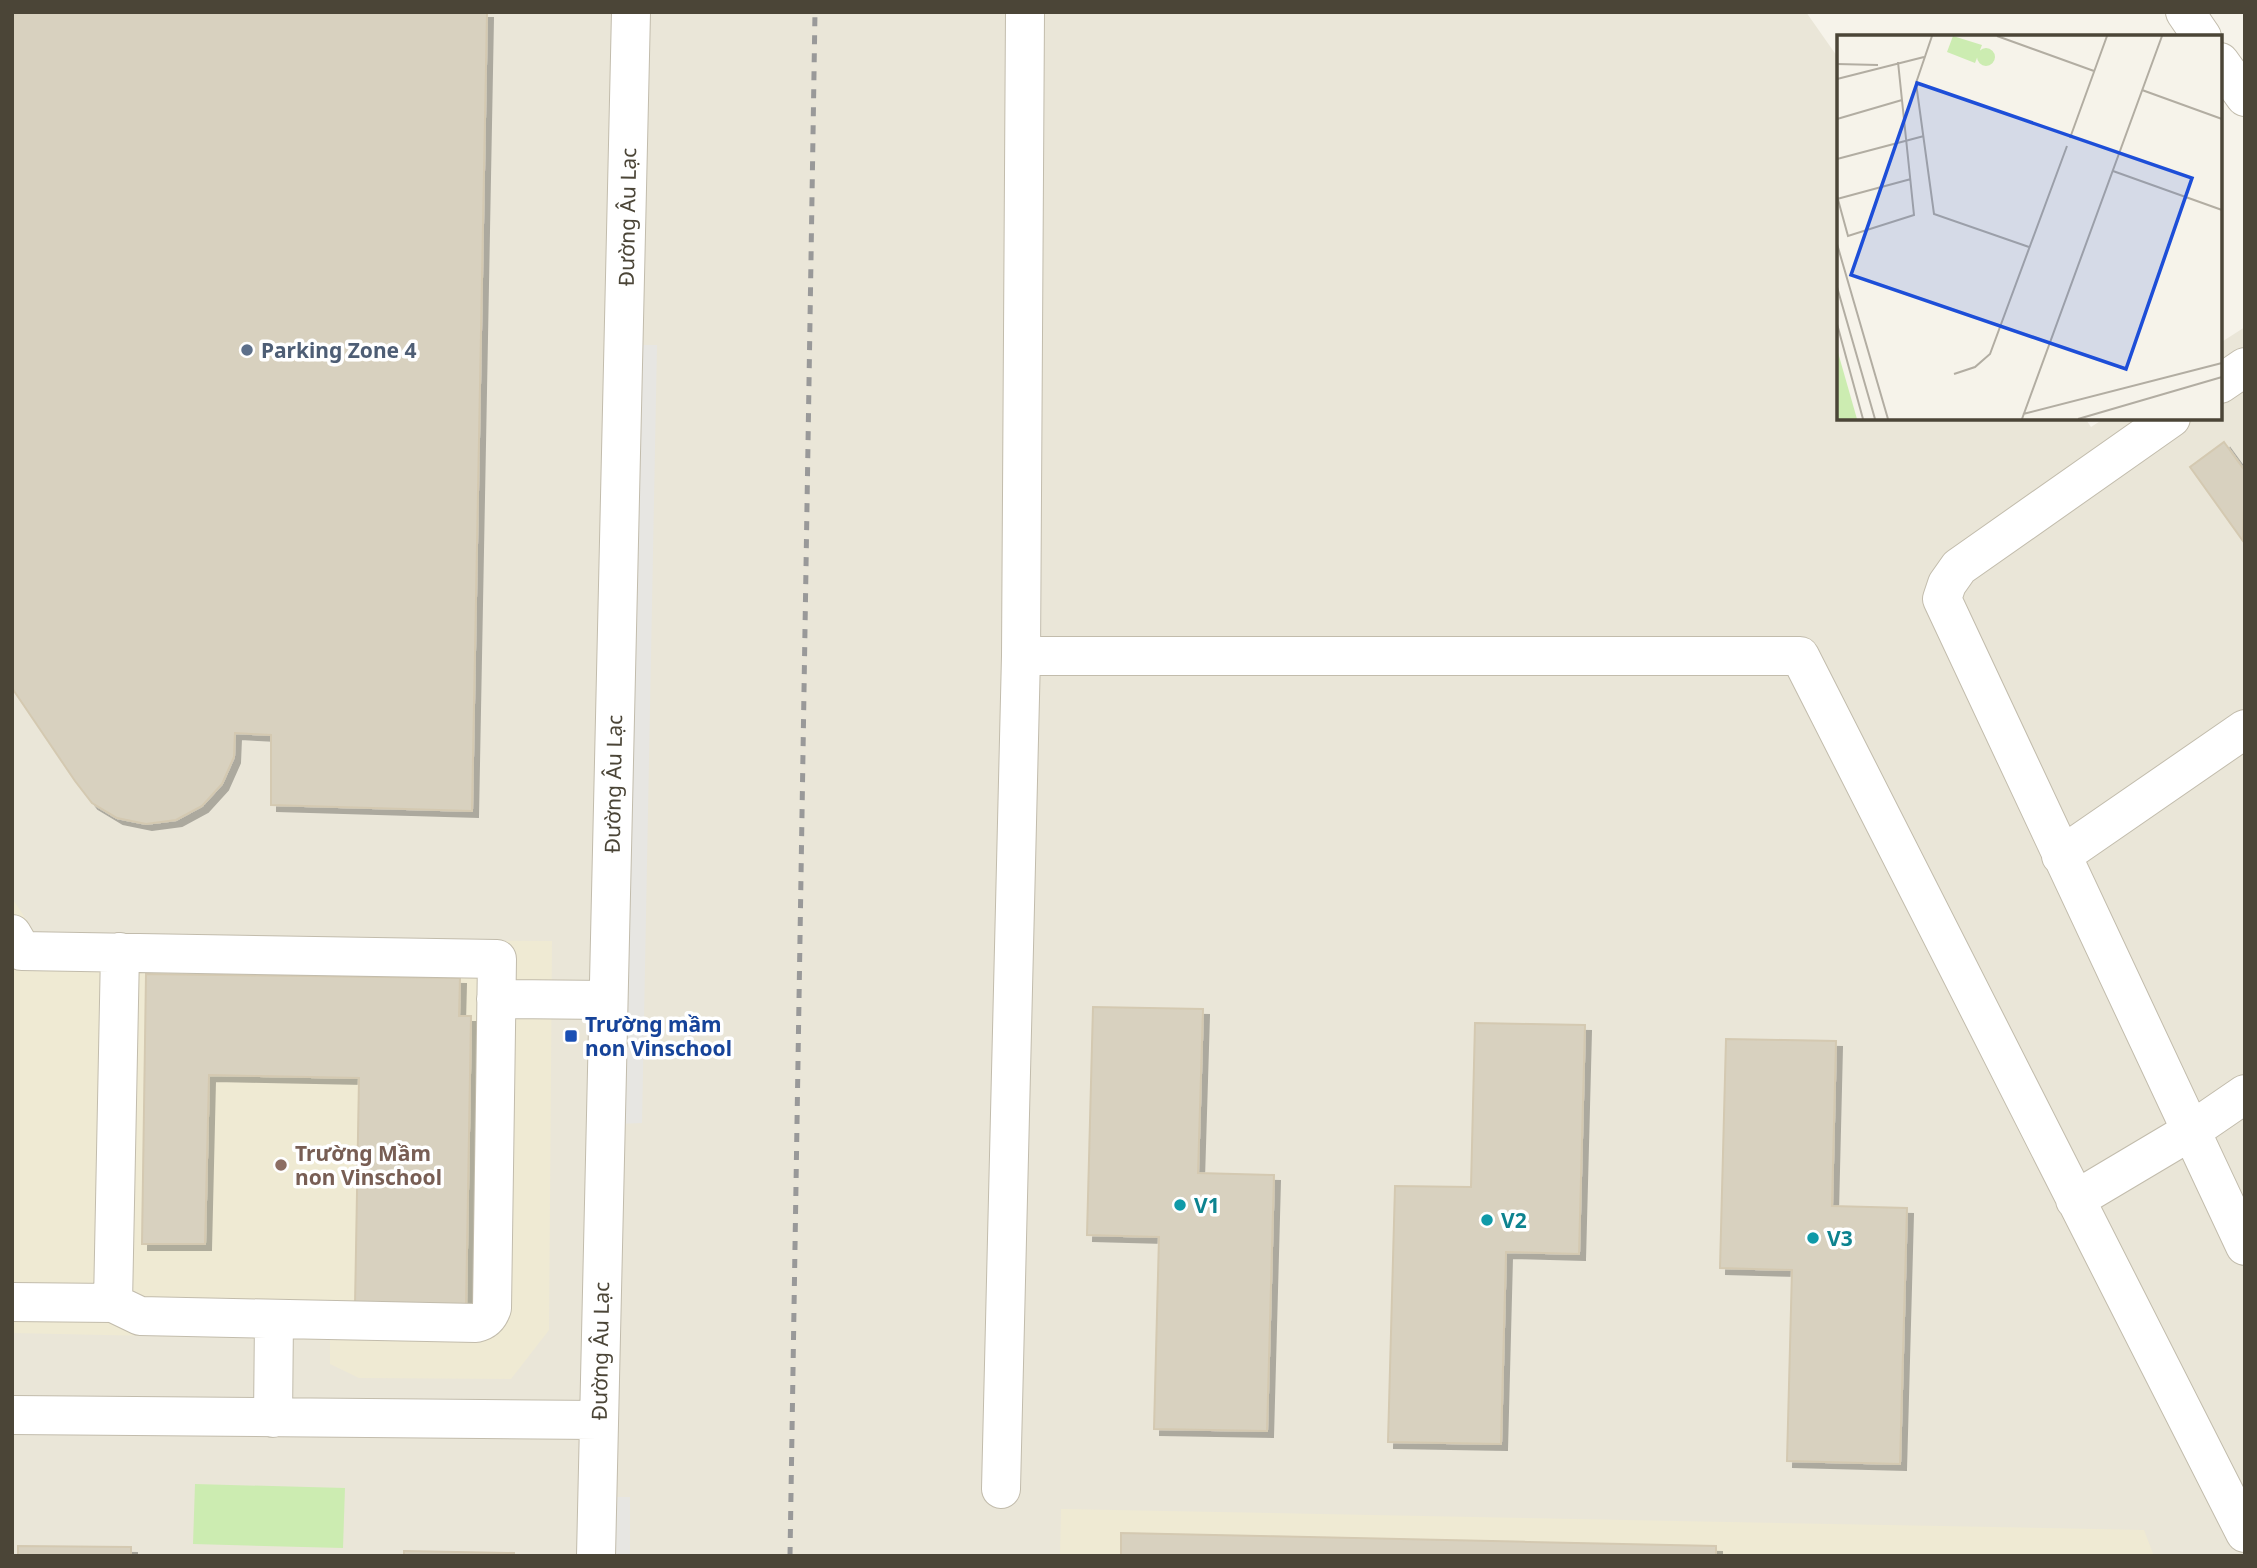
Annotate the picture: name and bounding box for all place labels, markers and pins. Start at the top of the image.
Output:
place label: Parking Zone 4 [261,336,417,364]
marker: Parking Zone 4 [239,342,255,358]
place label: Trường mầm non Vinschool [585,1010,732,1062]
marker: Trường mầm non Vinschool [563,1028,579,1044]
place label: Trường Mầm non Vinschool [295,1139,442,1191]
marker: Trường Mầm non Vinschool [273,1157,289,1173]
place label: V1 [1194,1191,1220,1219]
marker: V1 [1172,1197,1188,1213]
place label: V2 [1501,1206,1527,1234]
marker: V2 [1479,1212,1495,1228]
place label: V3 [1827,1224,1853,1252]
marker: V3 [1805,1230,1821,1246]

